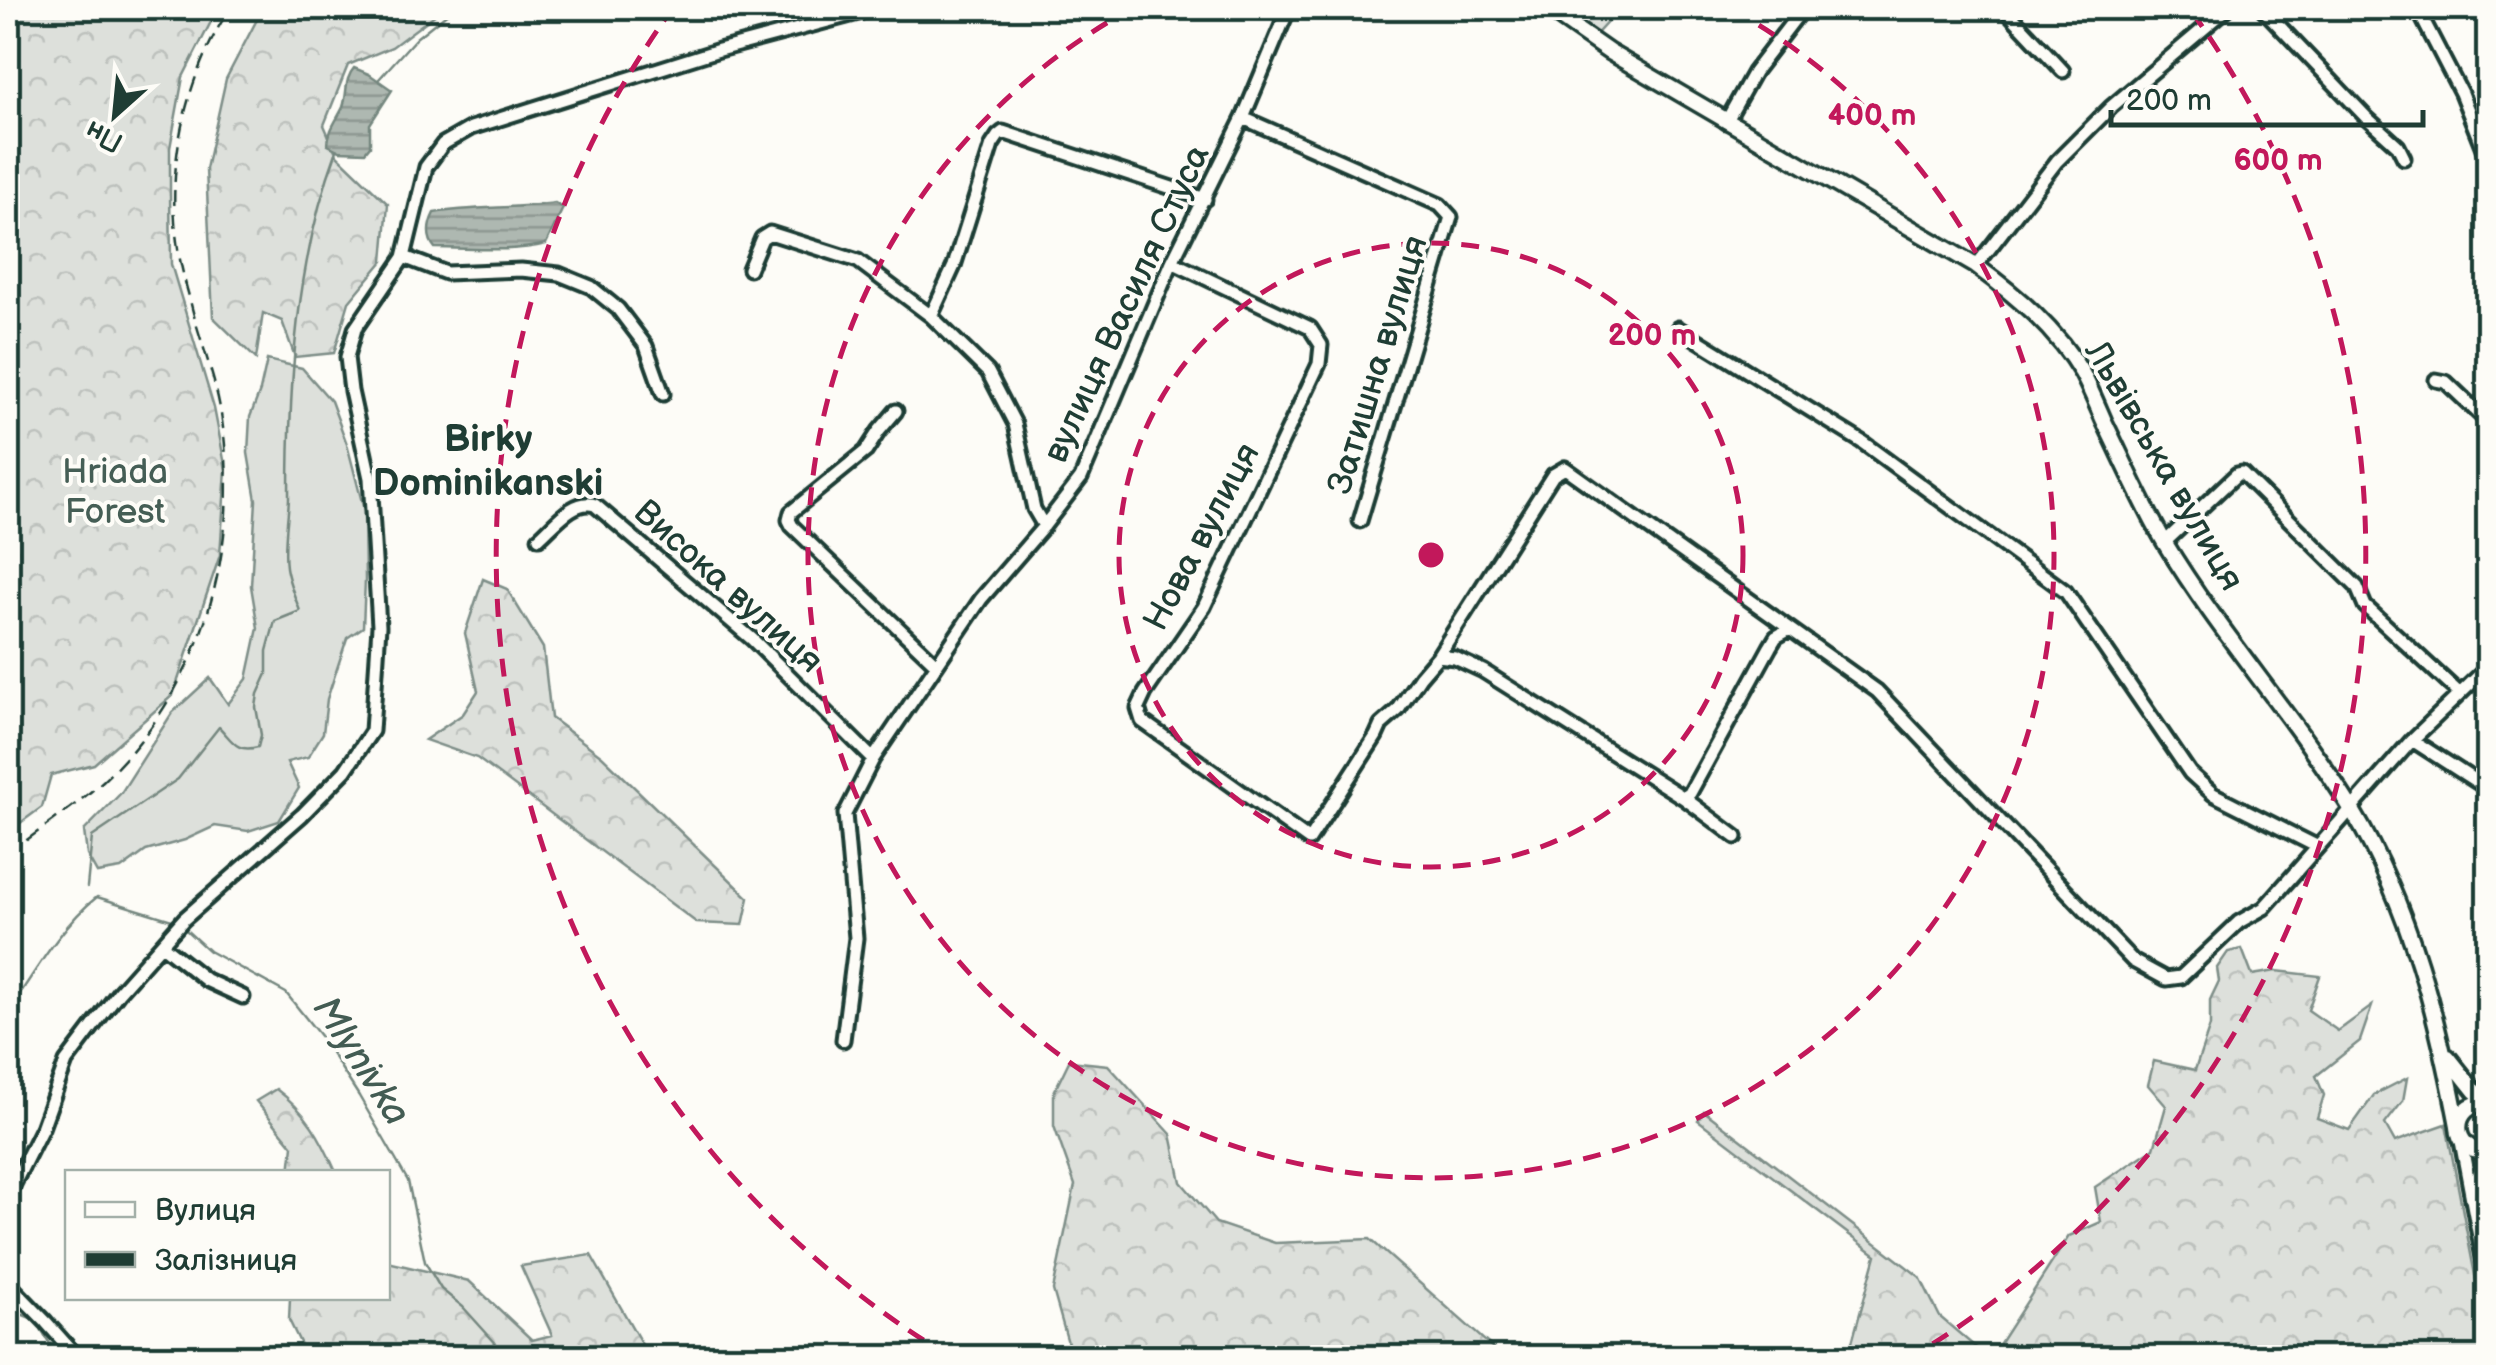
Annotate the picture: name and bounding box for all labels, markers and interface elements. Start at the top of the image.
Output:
north arrow [65,65,165,165]
scale bar [2111,65,2424,127]
text: 200 m [2126,83,2212,119]
text: 400 m [1828,98,1916,134]
text: Пн [80,113,128,159]
street label: вулиця Василя Стуса [1034,138,1220,470]
text: 600 m [2233,143,2323,179]
street label: Затишна вулиця [1318,231,1438,499]
text: 200 m [1608,318,1696,354]
street label: Львівська вулиця [2075,333,2253,599]
district label: Birky Dominikanski [373,417,603,506]
street label: Нова вулиця [1135,436,1269,638]
park label: Hriada Forest [62,451,168,534]
street label: Висока вулиця [625,491,831,683]
centre of rings [1413,537,1449,573]
water label: Mlynivka [303,988,419,1134]
legend [65,1170,390,1300]
text: Вулиця [155,1193,256,1229]
text: Залізниця [155,1243,297,1279]

